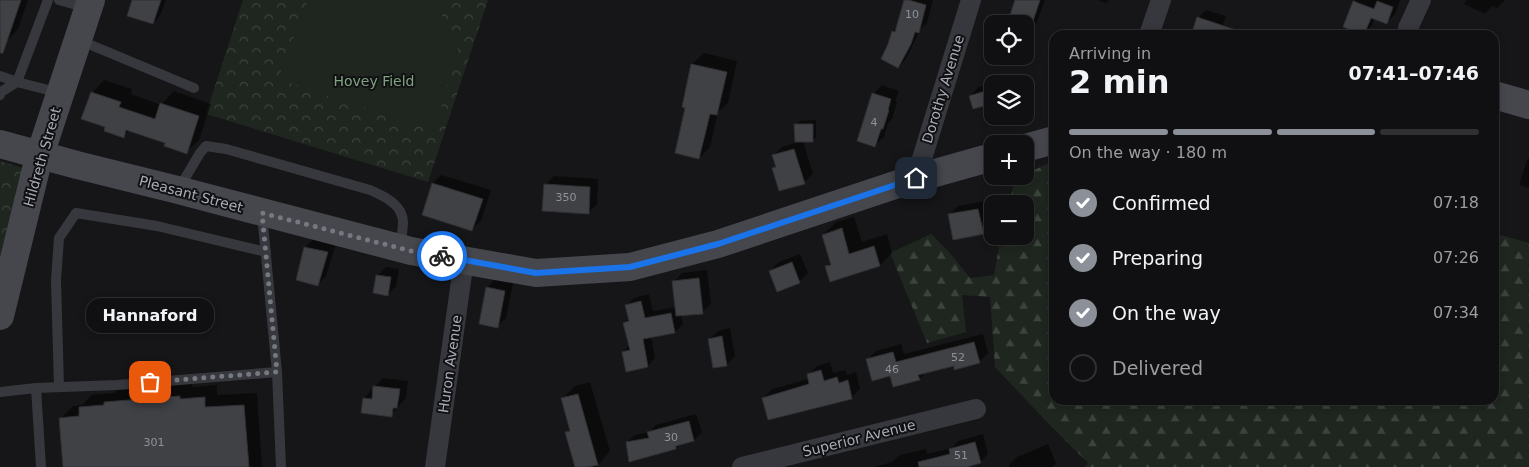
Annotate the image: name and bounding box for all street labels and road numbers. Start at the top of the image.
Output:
street label: Dorothy Avenue [919,33,967,145]
street label: Hildreth Street [20,105,64,209]
street label: Pleasant Street [137,172,245,216]
street label: Huron Avenue [435,314,465,414]
street label: Superior Avenue [801,416,917,460]

